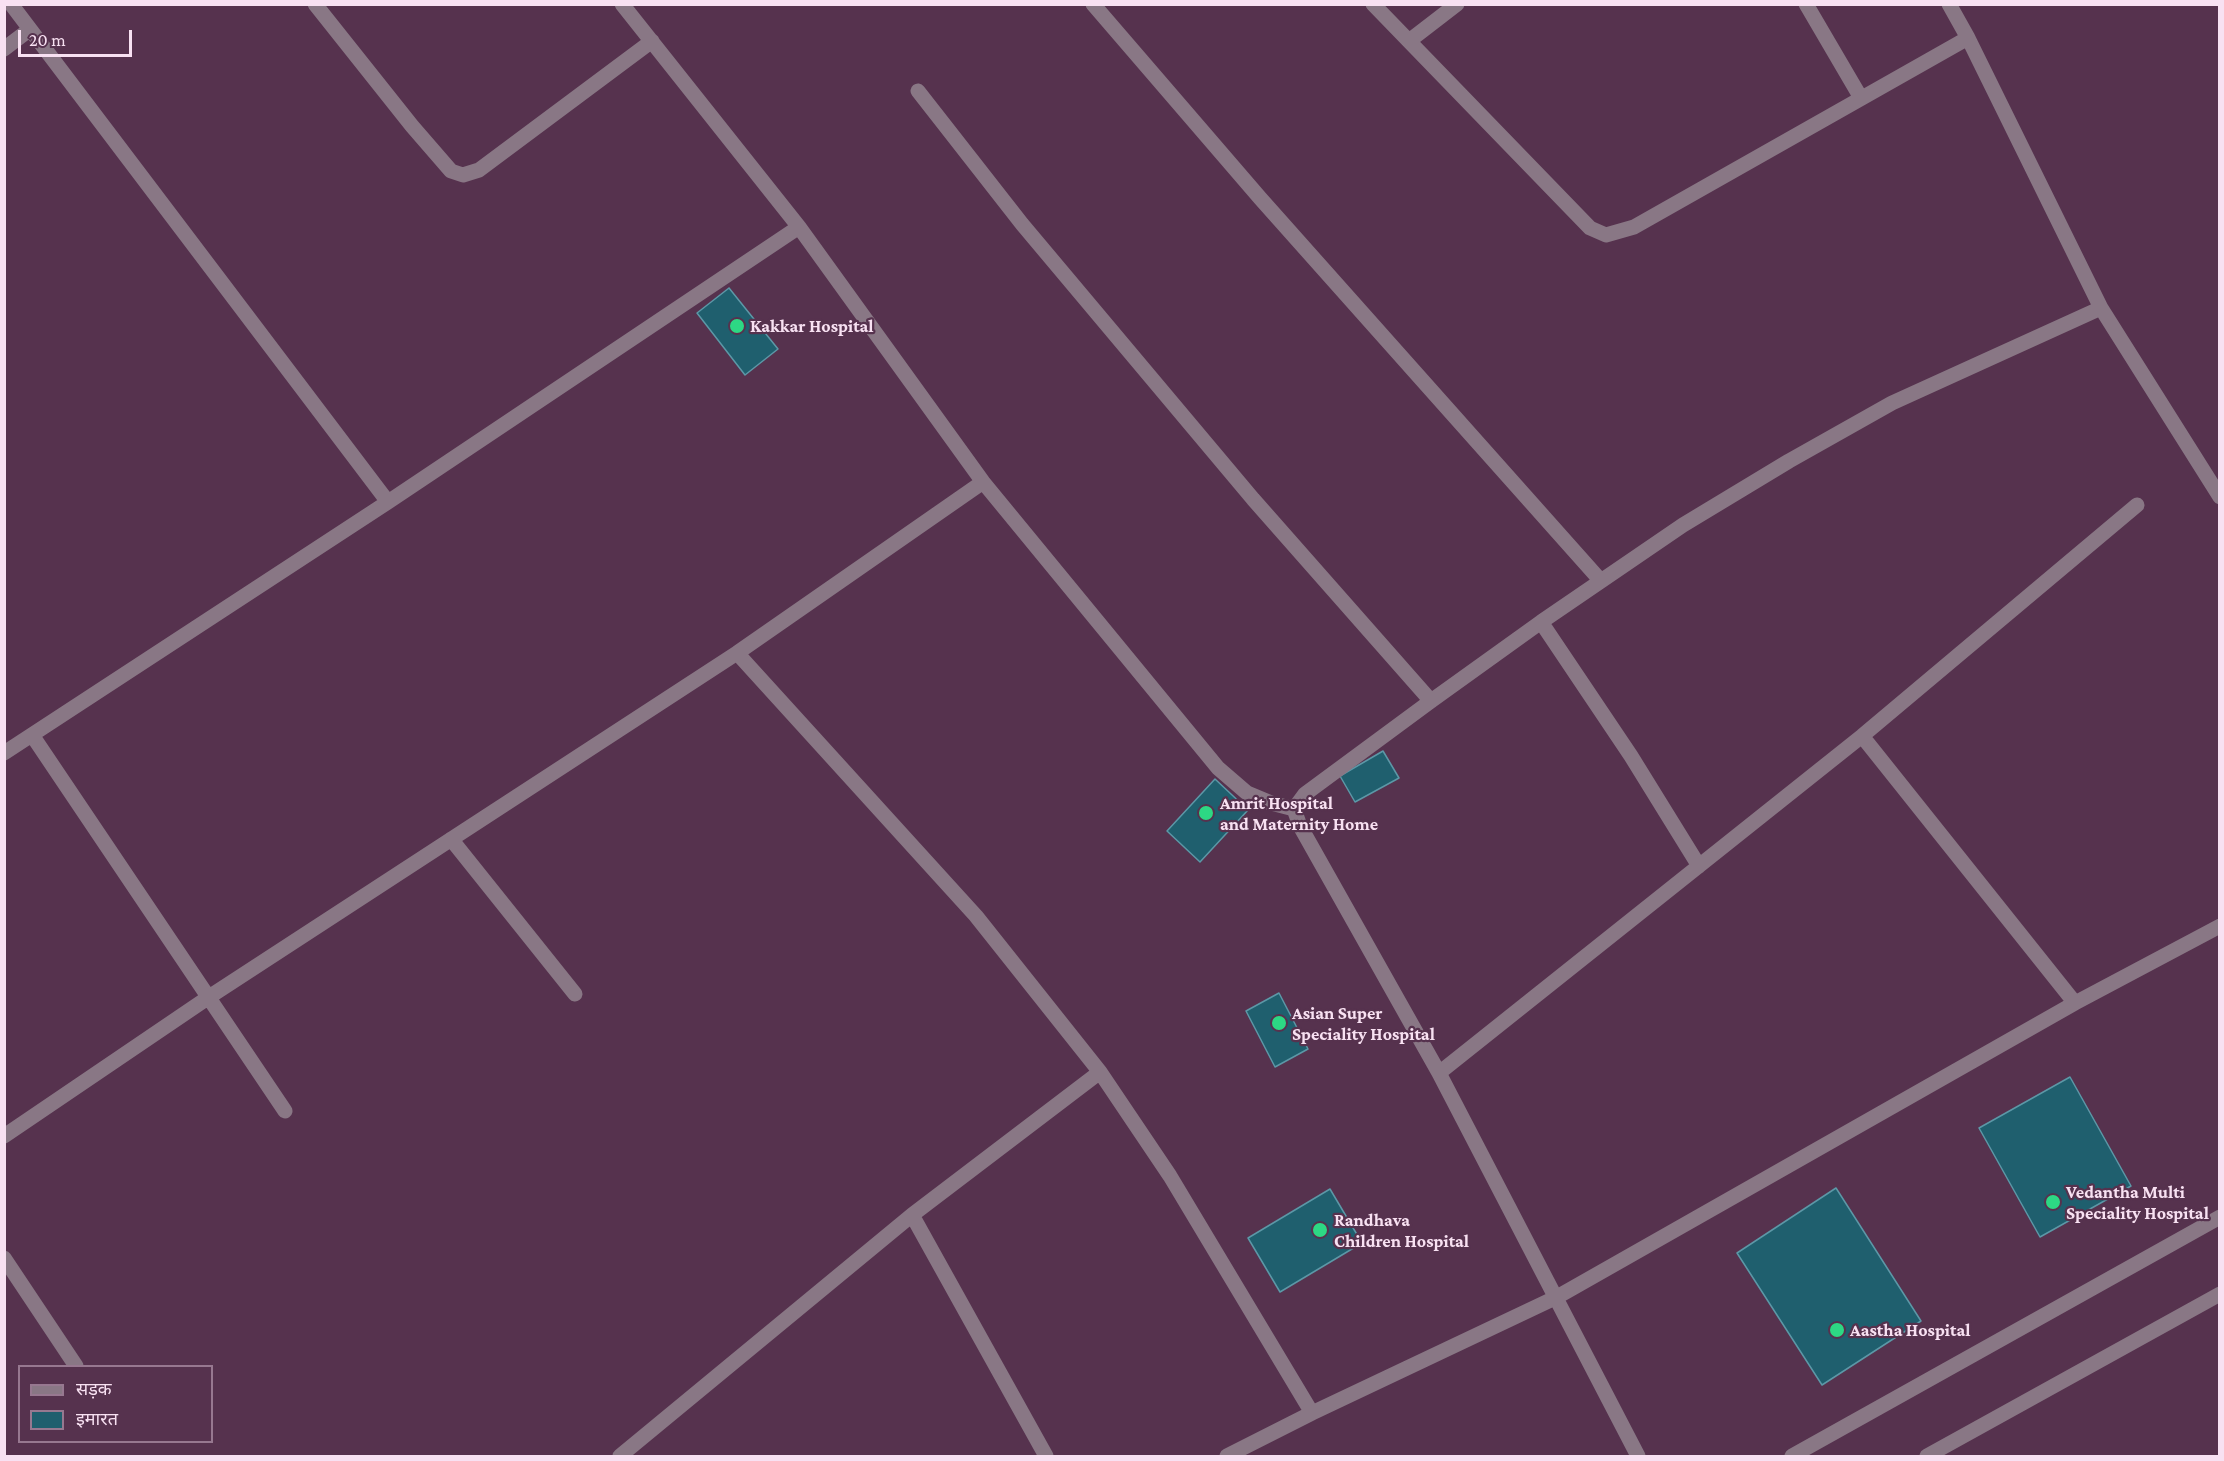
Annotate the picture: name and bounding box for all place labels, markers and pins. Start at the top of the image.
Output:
place label: Kakkar Hospital [750,315,874,337]
marker: Kakkar Hospital [728,317,746,335]
place label: Amrit Hospital and Maternity Home [1220,792,1378,834]
marker: Amrit Hospital and Maternity Home [1197,804,1215,822]
place label: Asian Super Speciality Hospital [1292,1002,1435,1044]
marker: Asian Super Speciality Hospital [1270,1014,1288,1032]
place label: Vedantha Multi Speciality Hospital [2066,1181,2209,1224]
marker: Vedantha Multi Speciality Hospital [2044,1193,2062,1211]
place label: Randhava Children Hospital [1334,1209,1469,1252]
marker: Randhava Children Hospital [1311,1221,1329,1239]
place label: Aastha Hospital [1850,1319,1970,1341]
marker: Aastha Hospital [1828,1321,1846,1339]

